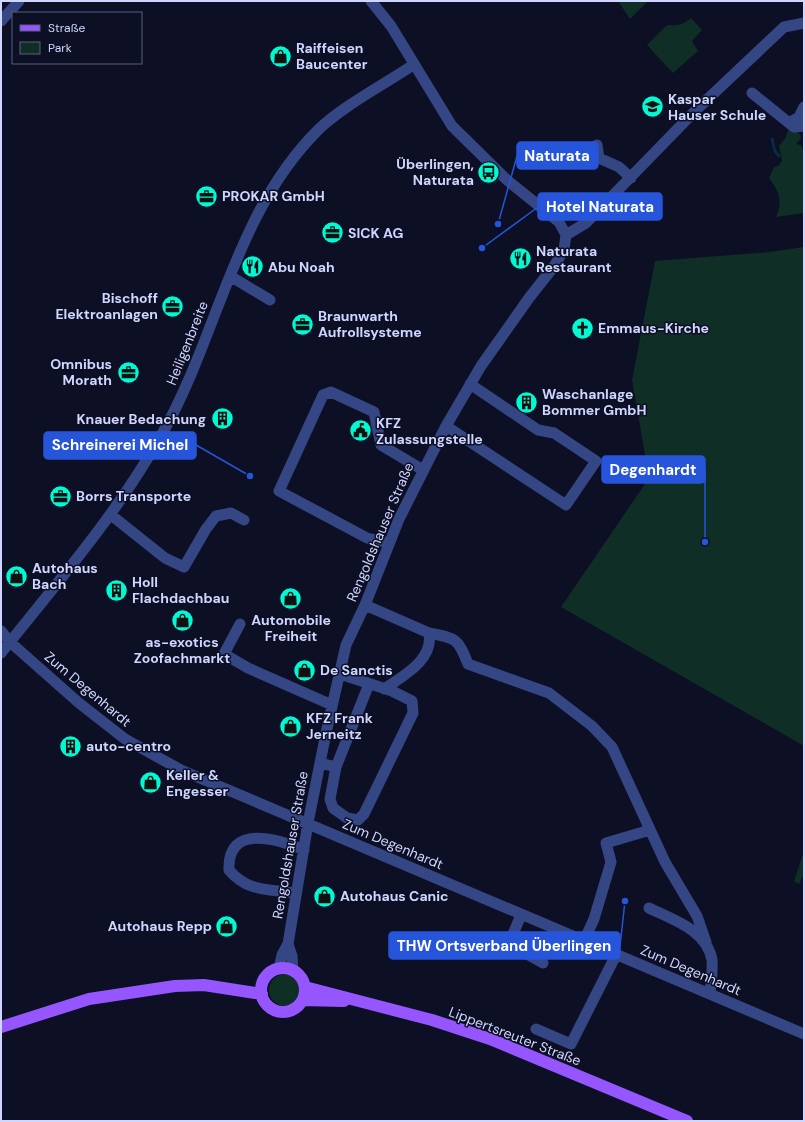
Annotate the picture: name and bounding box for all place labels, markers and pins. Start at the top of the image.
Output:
place label: Raiffeisen Baucenter [296,39,368,73]
shop icon: Raiffeisen Baucenter [268,43,294,69]
place label: Kaspar Hauser Schule [668,90,766,124]
school or university icon: Kaspar Hauser Schule [639,94,665,120]
callout: Naturata [517,142,598,169]
place label: Überlingen, Naturata [396,155,474,189]
bus stop icon: Überlingen, Naturata [476,159,502,185]
office icon: PROKAR GmbH [194,183,220,209]
place label: PROKAR GmbH [222,187,325,205]
callout: Hotel Naturata [538,193,662,220]
office icon: SICK AG [319,220,345,246]
place label: SICK AG [348,224,403,242]
place label: Naturata Restaurant [536,242,612,276]
restaurant icon: Naturata Restaurant [507,246,533,272]
restaurant icon: Abu Noah [240,254,266,280]
place label: Abu Noah [268,258,335,276]
place label: Bischoff Elektroanlagen [55,289,158,323]
office icon: Bischoff Elektroanlagen [160,293,186,319]
place label: Braunwarth Aufrollsysteme [318,307,422,341]
office icon: Braunwarth Aufrollsysteme [289,311,315,337]
church icon: Emmaus-Kirche [570,315,596,341]
place label: Emmaus-Kirche [598,319,709,337]
place label: Omnibus Morath [50,355,112,389]
office icon: Omnibus Morath [115,359,141,385]
place label: Waschanlage Bommer GmbH [542,385,647,419]
building icon: Waschanlage Bommer GmbH [513,389,539,415]
building icon: Knauer Bedachung [209,406,235,432]
place label: Knauer Bedachung [76,410,206,428]
place label: KFZ Zulassungstelle [376,414,483,448]
public building icon: KFZ Zulassungstelle [348,418,374,444]
callout: Schreinerei Michel [44,432,196,459]
callout: Degenhardt [602,456,705,483]
office icon: Borrs Transporte [47,483,73,509]
place label: Borrs Transporte [76,487,191,505]
place label: Autohaus Bach [32,559,98,593]
shop icon: Autohaus Bach [4,563,30,589]
place label: Holl Flachdachbau [132,573,229,607]
building icon: Holl Flachdachbau [104,577,130,603]
shop icon: Automobile Freiheit [278,585,304,611]
shop icon: as-exotics Zoofachmarkt [169,607,195,633]
place label: Automobile Freiheit [251,611,331,645]
place label: as-exotics Zoofachmarkt [134,633,230,667]
shop icon: De Sanctis [292,657,318,683]
place label: De Sanctis [320,661,393,679]
place label: KFZ Frank Jerneitz [306,709,373,743]
shop icon: KFZ Frank Jerneitz [278,713,304,739]
building icon: auto-centro [58,733,84,759]
place label: auto-centro [86,737,171,755]
place label: Keller & Engesser [166,766,229,800]
shop icon: Keller & Engesser [137,770,163,796]
shop icon: Autohaus Canic [312,883,338,909]
place label: Autohaus Canic [340,887,449,905]
shop icon: Autohaus Repp [214,913,240,939]
place label: Autohaus Repp [108,917,212,935]
callout: THW Ortsverband Überlingen [389,932,620,959]

